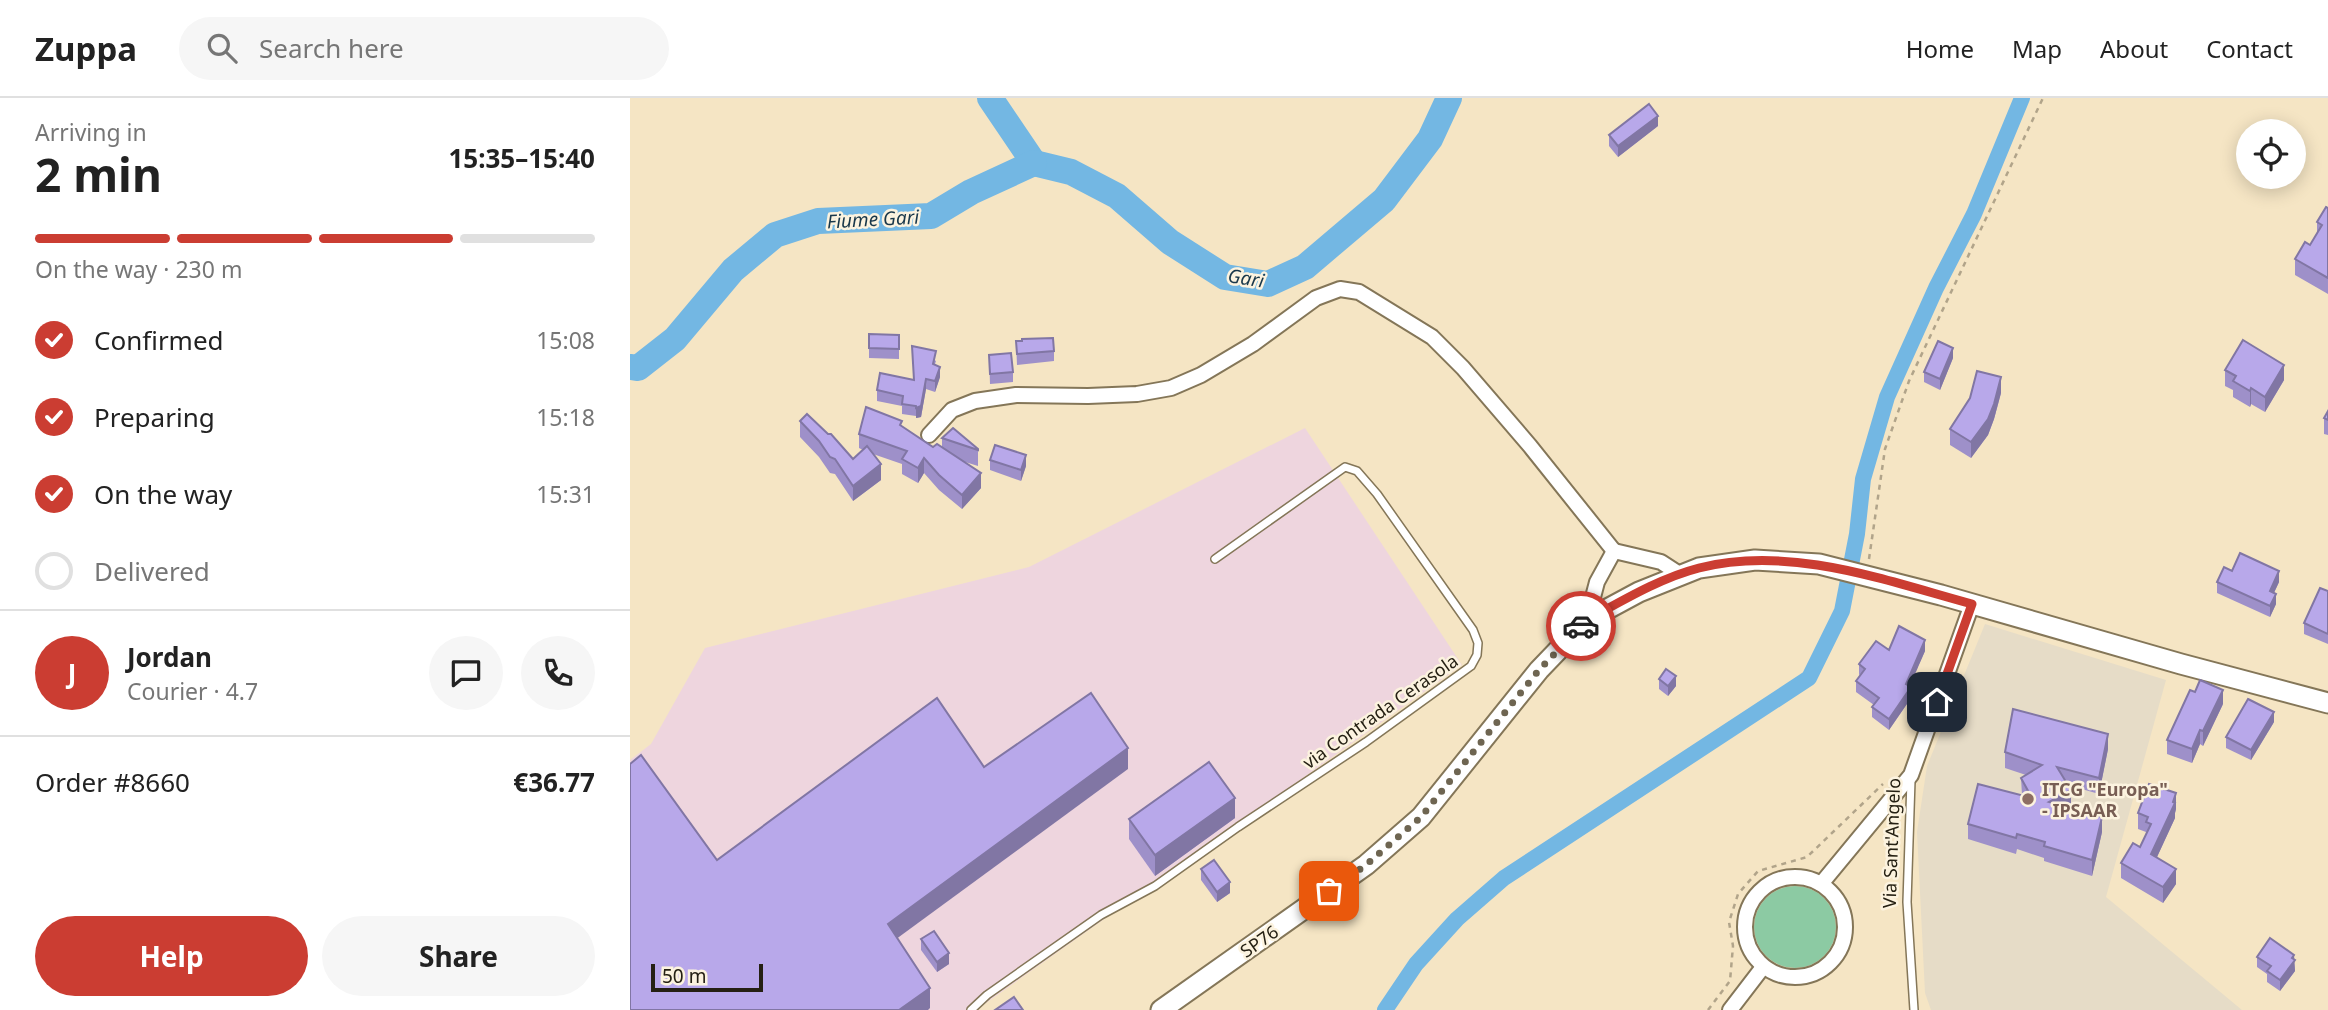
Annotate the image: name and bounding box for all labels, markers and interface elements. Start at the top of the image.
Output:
search box [179,17,669,80]
text: Zuppa [35,26,137,71]
icon: search [203,29,241,67]
text: Search here [259,30,404,66]
text: Home [1906,32,1974,65]
text: Map [2012,32,2062,65]
text: About [2100,32,2168,65]
text: Contact [2206,32,2293,65]
text: Arriving in [35,116,147,148]
map controls [2236,119,2306,189]
button: locate [2236,119,2306,189]
text: 15:35–15:40 [448,140,595,176]
text: 2 min [35,143,162,205]
water label: Fiume Gari [826,204,921,234]
text: On the way · 230 m [35,253,242,285]
water label: Gari [1226,262,1267,294]
icon: check [35,321,73,359]
text: Confirmed [94,322,224,358]
text: 15:08 [536,324,595,356]
icon: check [35,398,73,436]
text: Preparing [94,399,215,435]
text: 15:18 [536,401,595,433]
icon: check [35,475,73,513]
text: On the way [94,476,232,512]
text: 15:31 [536,478,595,510]
text: Delivered [94,553,210,589]
courier [1546,591,1616,661]
icon: car [1562,607,1600,645]
button: chat [429,636,503,710]
button: phone [521,636,595,710]
text: Jordan [127,639,212,675]
street label: via Contrada Cerasola [1298,648,1462,774]
text: J [68,655,76,691]
pin [1907,672,1967,732]
text: Courier · 4.7 [127,675,258,707]
icon: home [1918,683,1956,721]
text: Order #8660 [35,764,190,800]
text: €36.77 [513,764,595,800]
street label: Via Sant'Angelo [1877,777,1905,909]
place label: ITCG "Europa" - IPSAAR [2042,777,2168,822]
marker: ITCG "Europa" - IPSAAR [2020,791,2036,807]
pin [1299,861,1359,921]
icon: bag [1310,872,1348,910]
button: Help [35,916,308,996]
button: Share [322,916,595,996]
street label: SP76 [1235,919,1283,963]
scale bar [651,961,763,993]
text: 50 m [662,963,706,989]

